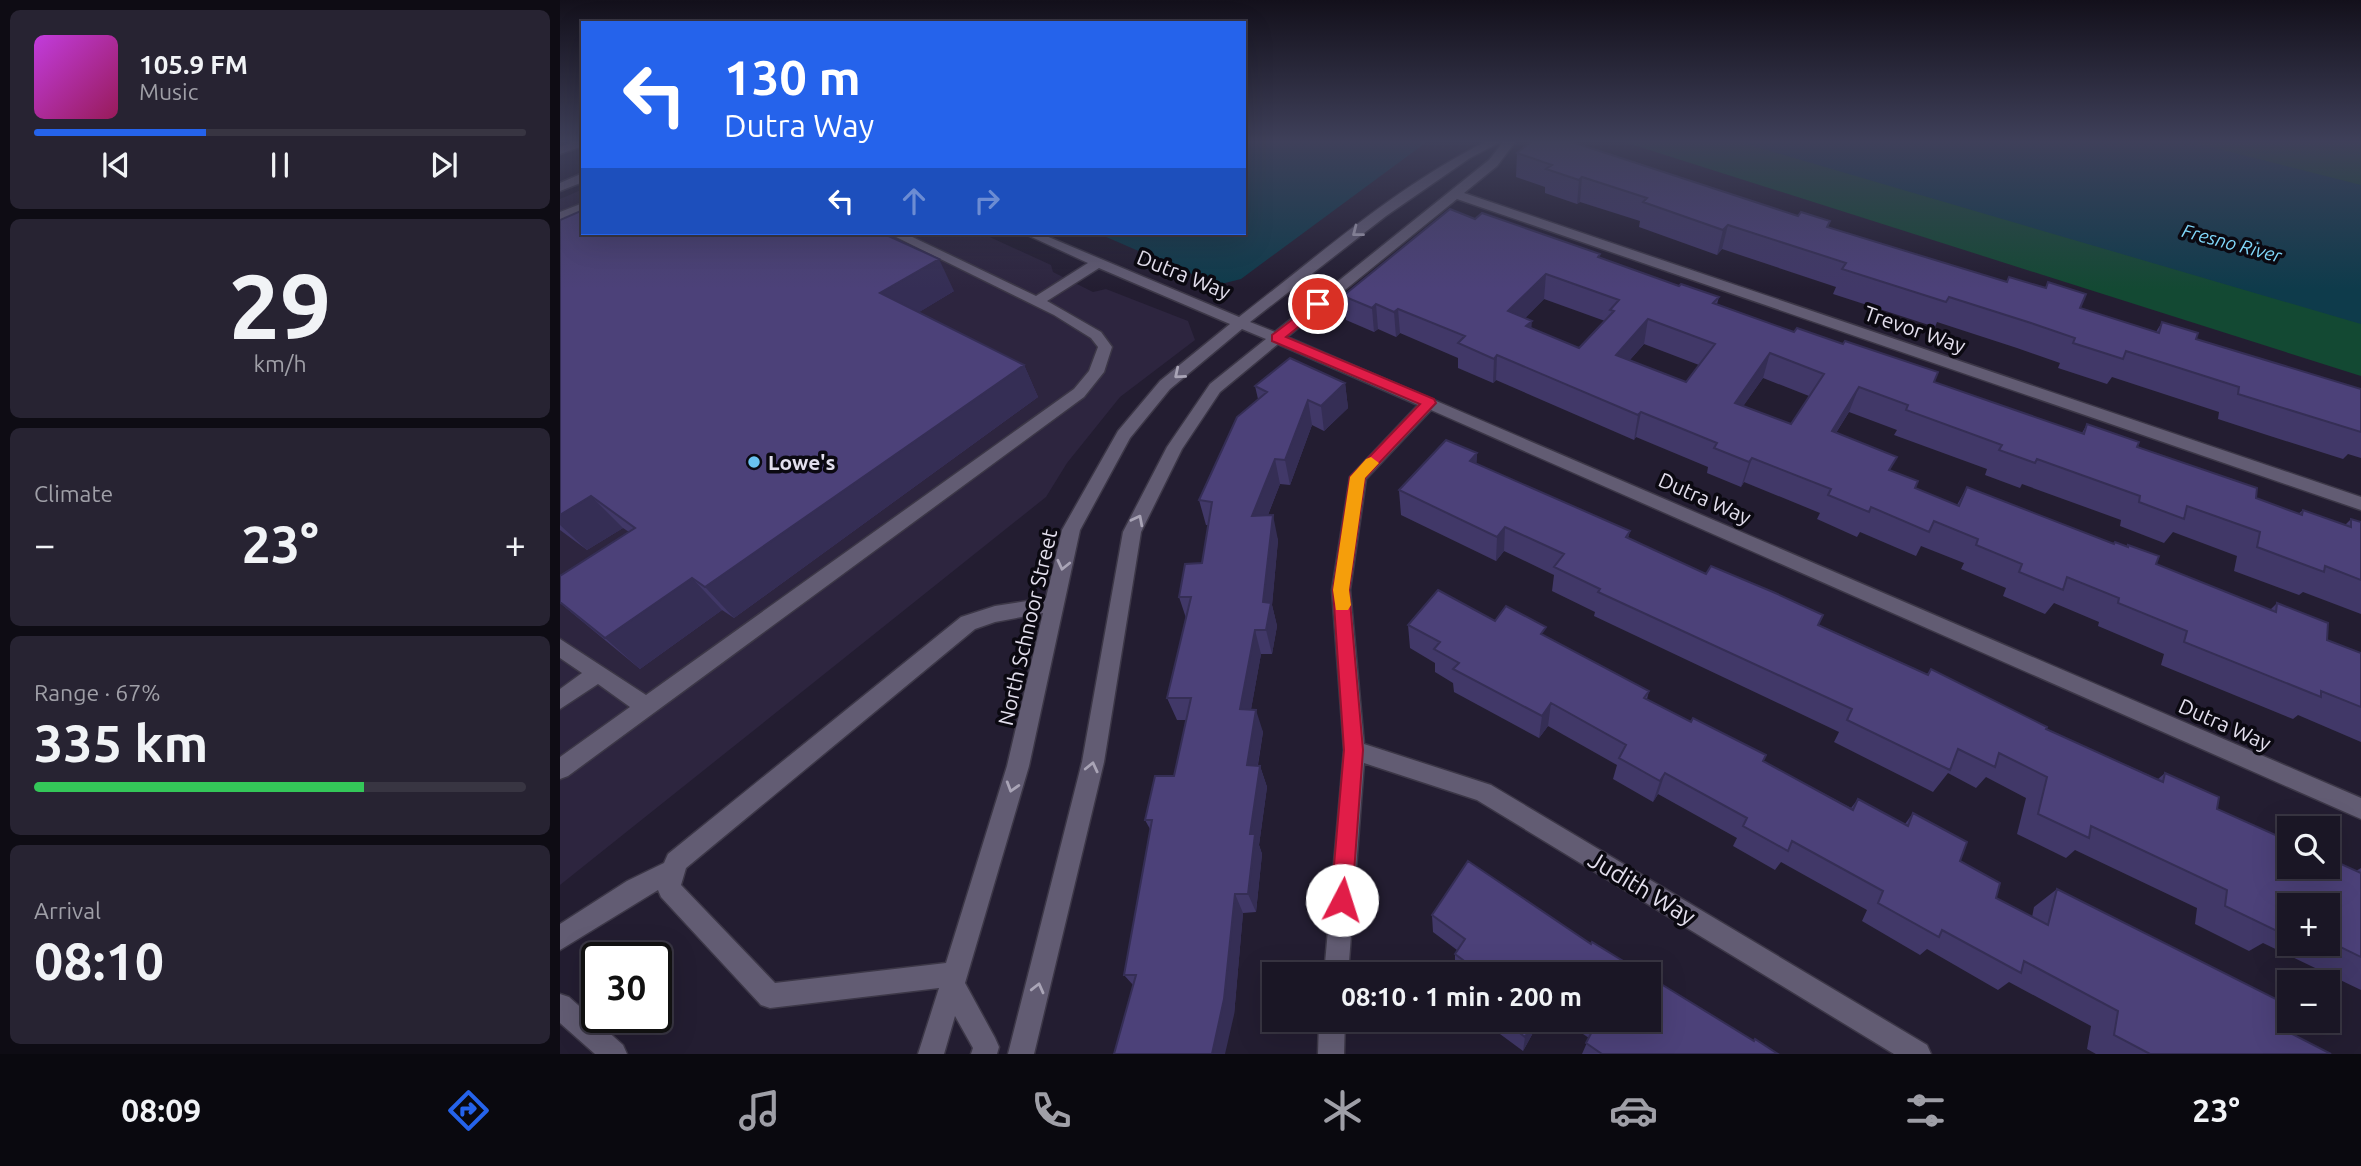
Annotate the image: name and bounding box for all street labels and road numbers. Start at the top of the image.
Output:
street label: Dutra Way [1134,244,1234,304]
street label: Trevor Way [1861,300,1969,358]
street label: Dutra Way [1655,467,1755,529]
street label: North Schnoor Street [993,526,1061,728]
street label: Dutra Way [2175,693,2275,755]
street label: Judith Way [1584,846,1701,931]

